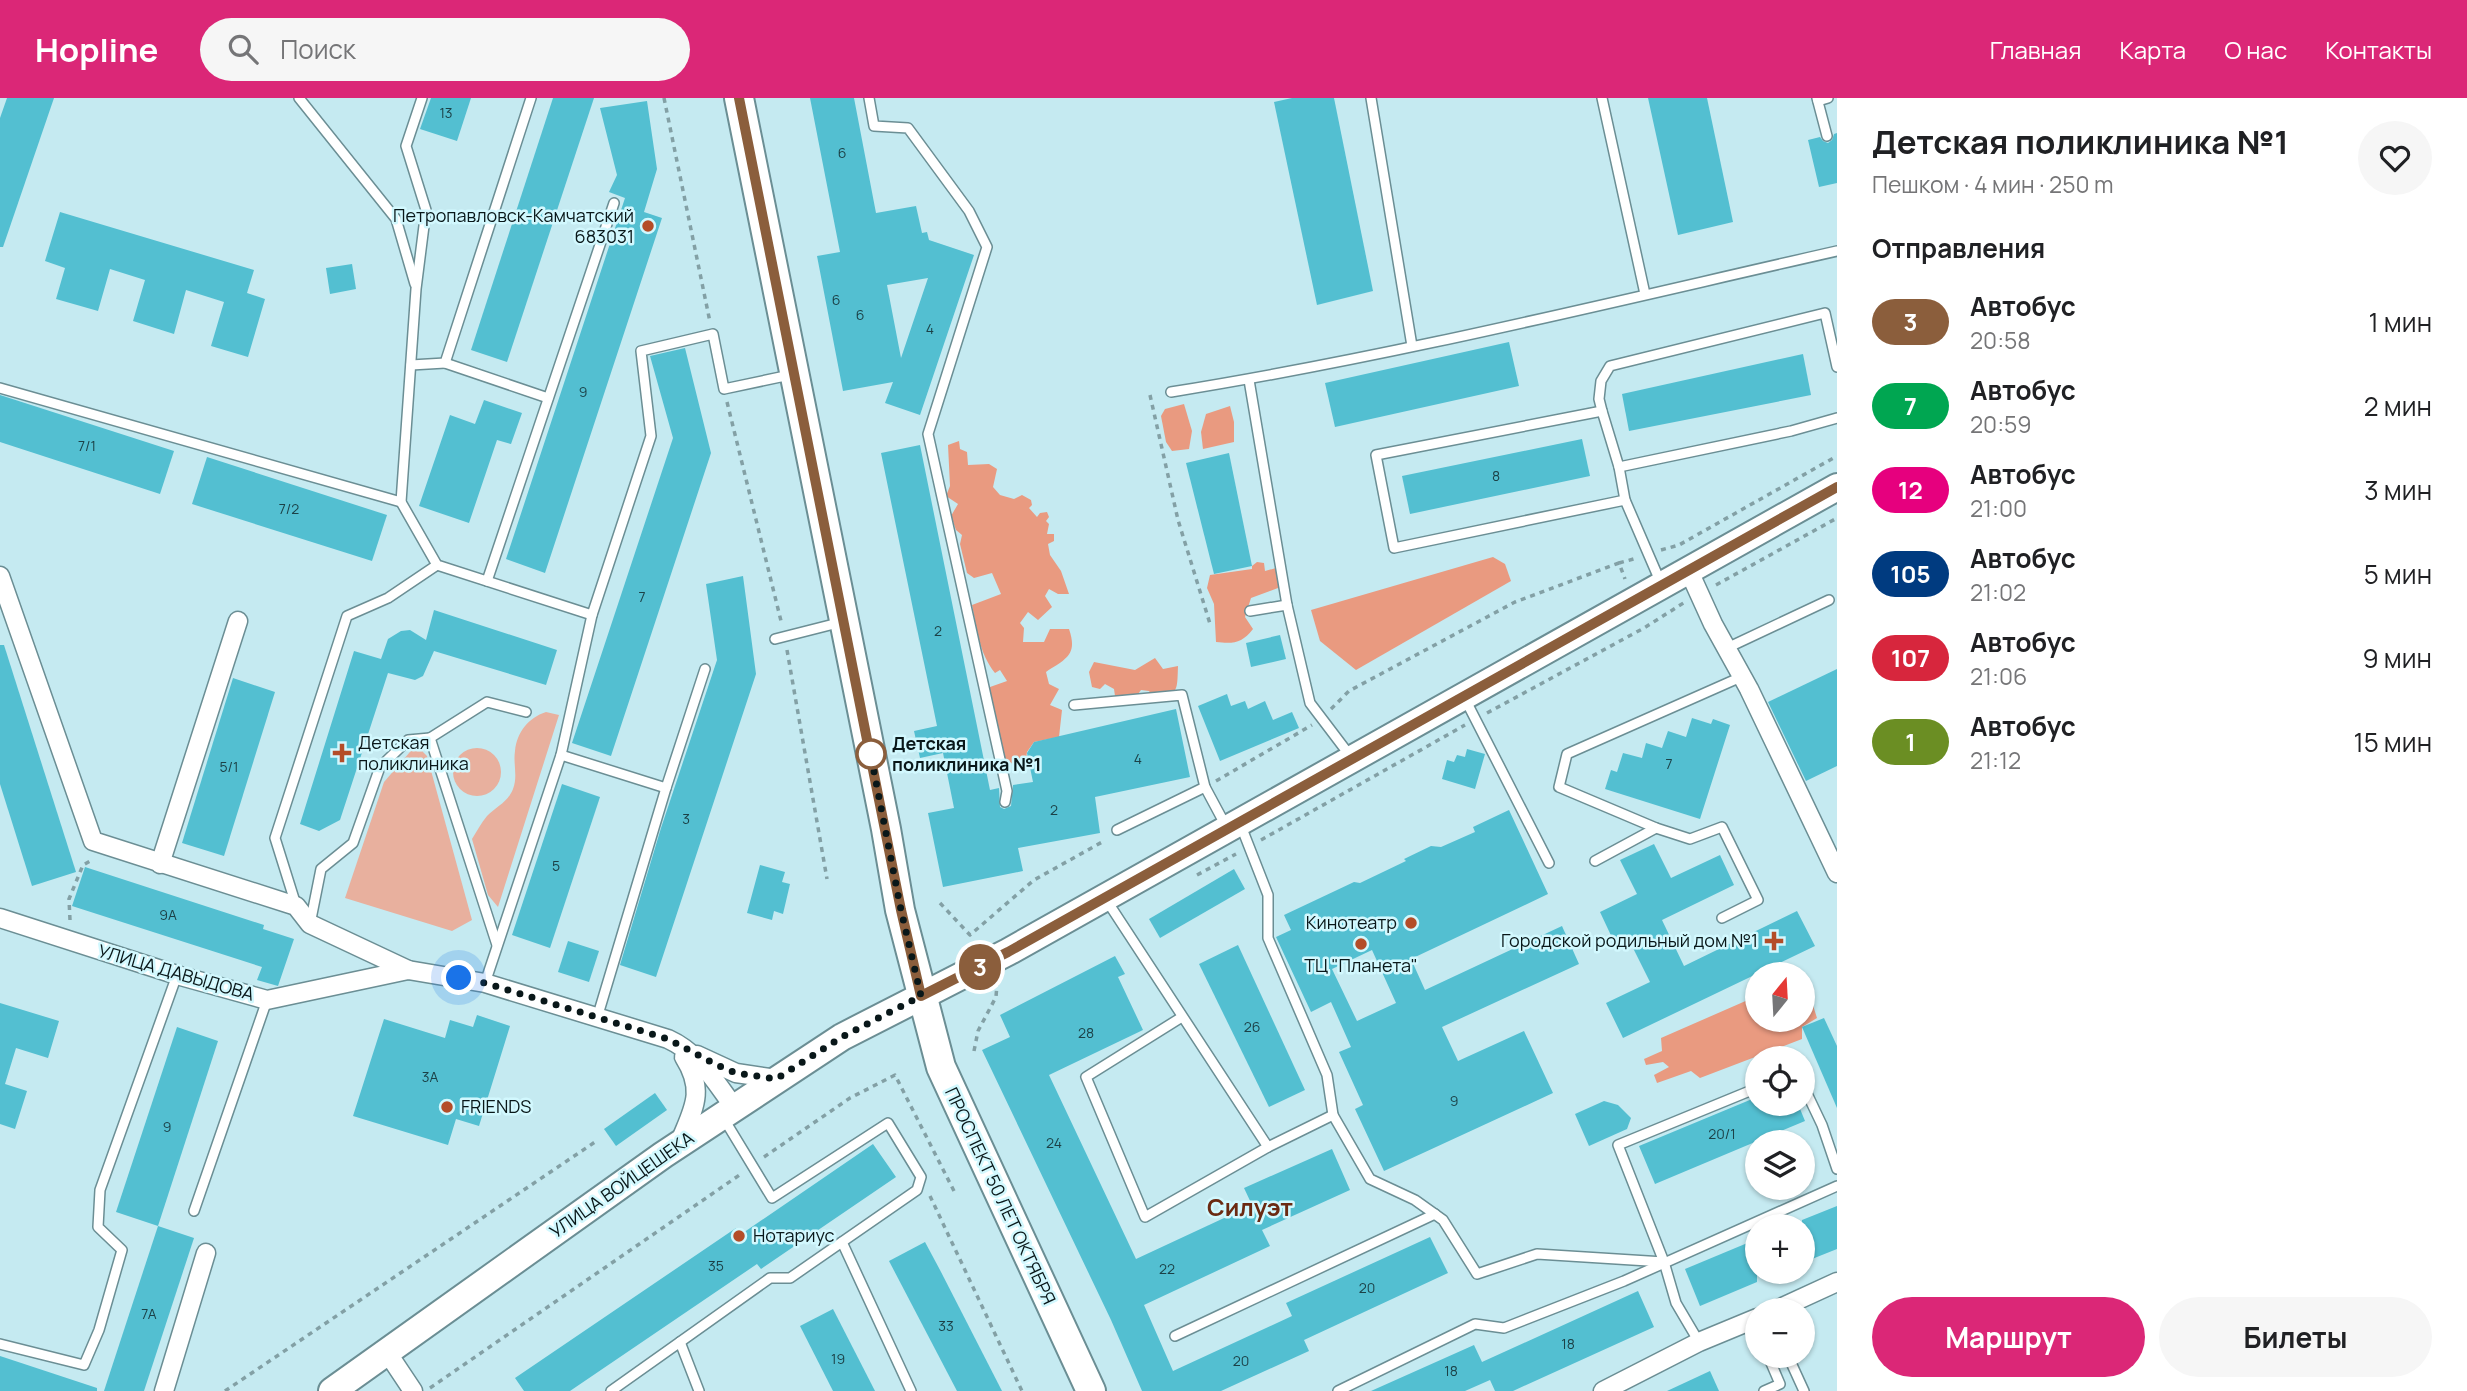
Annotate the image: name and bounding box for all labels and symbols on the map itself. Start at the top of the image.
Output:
house number: 13 [439,103,453,122]
house number: 6 [838,143,846,162]
place label: Петропавловск-Камчатский 683031 [393,203,634,248]
marker: Петропавловск-Камчатский 683031 [640,218,656,234]
house number: 6 [832,290,840,309]
house number: 6 [856,305,864,324]
house number: 4 [926,319,934,338]
house number: 9 [579,382,587,401]
house number: 7/1 [78,436,96,455]
house number: 8 [1492,466,1500,485]
house number: 7/2 [279,499,299,518]
house number: 7 [638,587,646,606]
house number: 2 [934,621,942,640]
place label: Детская поликлиника [358,730,469,775]
place label: Детская поликлиника №1 [892,731,1041,776]
marker: Детская поликлиника №1 [856,739,886,769]
marker: Детская поликлиника [332,743,352,763]
house number: 4 [1134,749,1142,768]
house number: 7 [1665,754,1673,773]
house number: 5/1 [220,757,238,776]
house number: 2 [1050,800,1058,819]
house number: 3 [682,809,690,828]
house number: 5 [552,856,560,875]
house number: 9А [159,905,177,924]
place label: Кинотеатр [1306,910,1397,934]
marker: Кинотеатр [1403,915,1419,931]
place label: Городской родильный дом №1 [1501,928,1758,952]
marker: Городской родильный дом №1 [1764,931,1784,951]
marker: ТЦ "Планета" [1353,936,1369,952]
street label: УЛИЦА ДАВЫДОВА [95,938,258,1006]
line badge: 3 [957,944,1003,990]
place label: ТЦ "Планета" [1304,953,1418,977]
your location [441,960,476,995]
north arrow [1745,962,1815,1032]
house number: 26 [1244,1017,1260,1036]
house number: 28 [1078,1023,1094,1042]
house number: 3А [422,1067,438,1086]
street label: ПРОСПЕКТ 50 ЛЕТ ОКТЯБРЯ [940,1083,1062,1308]
house number: 9 [1450,1091,1458,1110]
place label: FRIENDS [461,1094,531,1118]
marker: FRIENDS [439,1099,455,1115]
house number: 9 [163,1117,171,1136]
house number: 20/1 [1708,1124,1736,1143]
street label: УЛИЦА ВОЙЦЕШЕКА [545,1125,699,1243]
house number: 24 [1046,1133,1062,1152]
district label: Силуэт [1207,1190,1293,1223]
place label: Нотариус [753,1223,835,1247]
marker: Нотариус [731,1228,747,1244]
house number: 35 [708,1256,724,1275]
house number: 22 [1159,1259,1175,1278]
house number: 20 [1359,1278,1375,1297]
house number: 7А [141,1304,157,1323]
house number: 33 [938,1316,954,1335]
house number: 18 [1561,1334,1575,1353]
house number: 19 [831,1349,845,1368]
house number: 20 [1233,1351,1249,1370]
house number: 18 [1444,1361,1458,1380]

